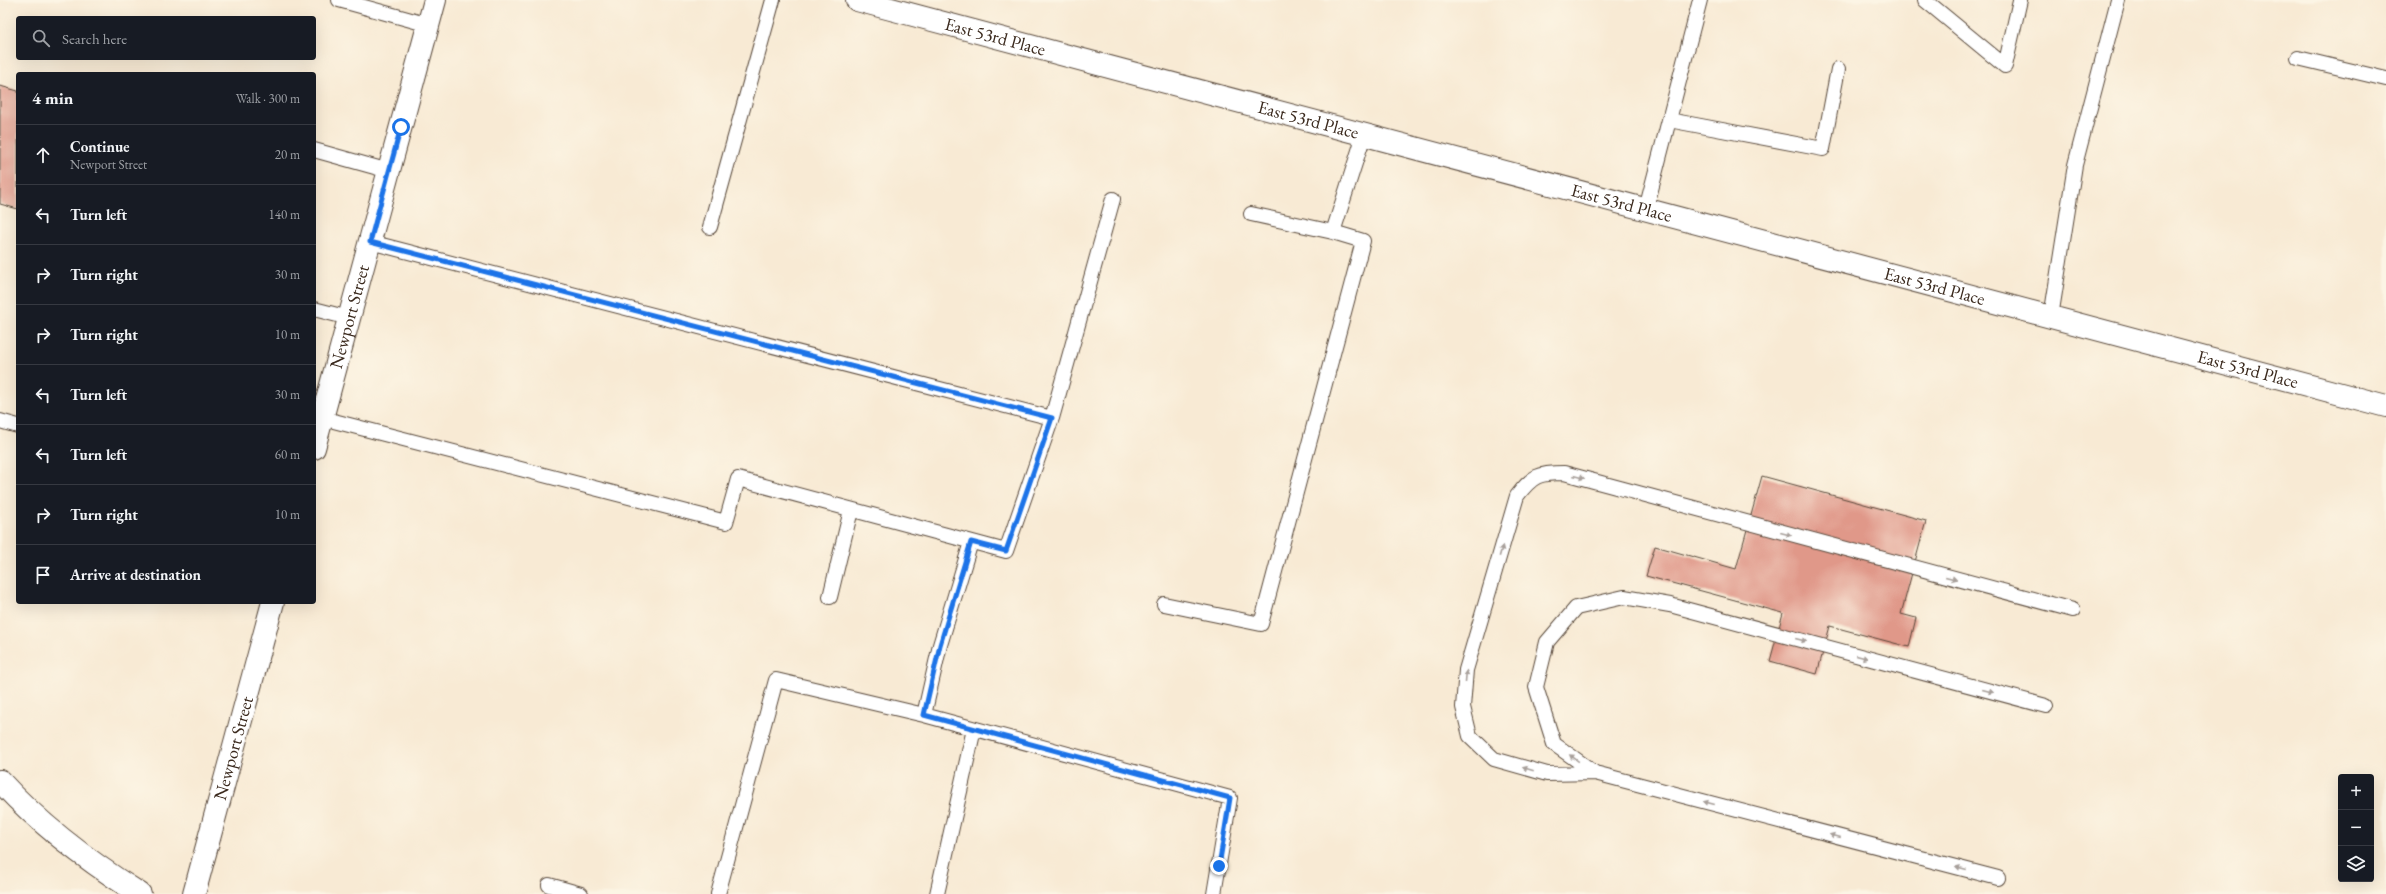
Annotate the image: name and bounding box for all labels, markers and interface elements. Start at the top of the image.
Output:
street label: East 53rd Place [942,12,1048,61]
search box [16,16,316,60]
icon: search [30,27,52,49]
text: Search here [62,29,127,48]
text: 4 min [32,87,73,109]
text: Walk · 300 m [236,90,300,107]
street label: East 53rd Place [1256,95,1361,144]
route start [392,118,410,136]
text: Continue [70,137,130,156]
icon: ahead [32,144,54,166]
text: 20 m [275,146,300,163]
text: Newport Street [70,156,147,173]
street label: East 53rd Place [1569,178,1675,227]
icon: left [32,204,54,226]
text: Turn left [70,205,127,224]
text: 140 m [269,206,300,223]
street label: East 53rd Place [1882,261,1988,310]
street label: Newport Street [324,262,374,371]
icon: right [32,264,54,286]
text: Turn right [70,265,138,284]
text: 30 m [275,266,300,283]
icon: right [32,324,54,346]
text: Turn right [70,325,138,344]
text: 10 m [275,326,300,343]
street label: East 53rd Place [2195,344,2301,393]
icon: left [32,384,54,406]
text: Turn left [70,385,127,404]
text: 30 m [275,386,300,403]
icon: left [32,444,54,466]
text: Turn left [70,445,127,464]
text: 60 m [275,446,300,463]
one-way arrow [1573,474,1585,480]
icon: right [32,504,54,526]
text: Turn right [70,505,138,524]
text: 10 m [275,506,300,523]
one-way arrow [1780,531,1792,537]
one-way arrow [1498,545,1504,557]
icon: arrive [32,564,54,586]
text: Arrive at destination [70,565,201,584]
one-way arrow [1946,575,1958,581]
one-way arrow [1794,638,1807,644]
one-way arrow [1856,654,1868,660]
one-way arrow [1462,670,1469,682]
one-way arrow [1981,688,1994,694]
street label: Newport Street [208,693,258,803]
one-way arrow [1568,754,1579,762]
one-way arrow [1522,766,1534,772]
map controls [2338,774,2374,882]
button: + [2338,774,2374,810]
one-way arrow [1703,800,1715,806]
button: − [2338,810,2374,846]
one-way arrow [1829,832,1841,838]
button: layers [2338,846,2374,882]
route end [1210,857,1228,875]
one-way arrow [1954,865,1967,871]

